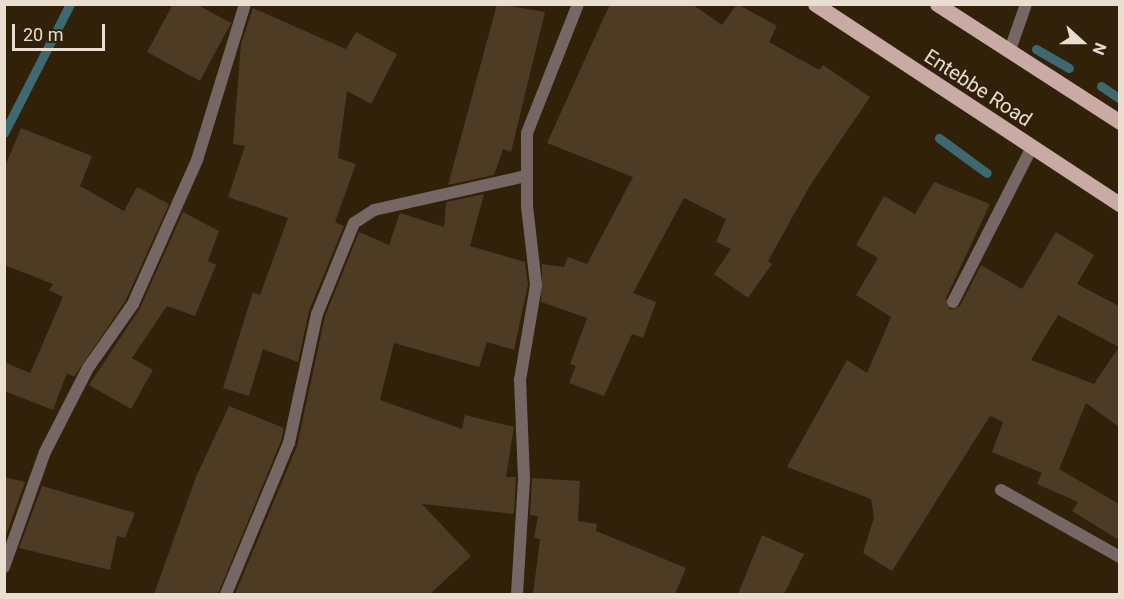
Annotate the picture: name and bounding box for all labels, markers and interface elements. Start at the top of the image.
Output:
scale bar [15,12,108,50]
north arrow [1052,12,1112,72]
text: 20 m [23,24,63,45]
text: N [1088,40,1110,57]
street label: Entebbe Road [920,44,1036,132]

